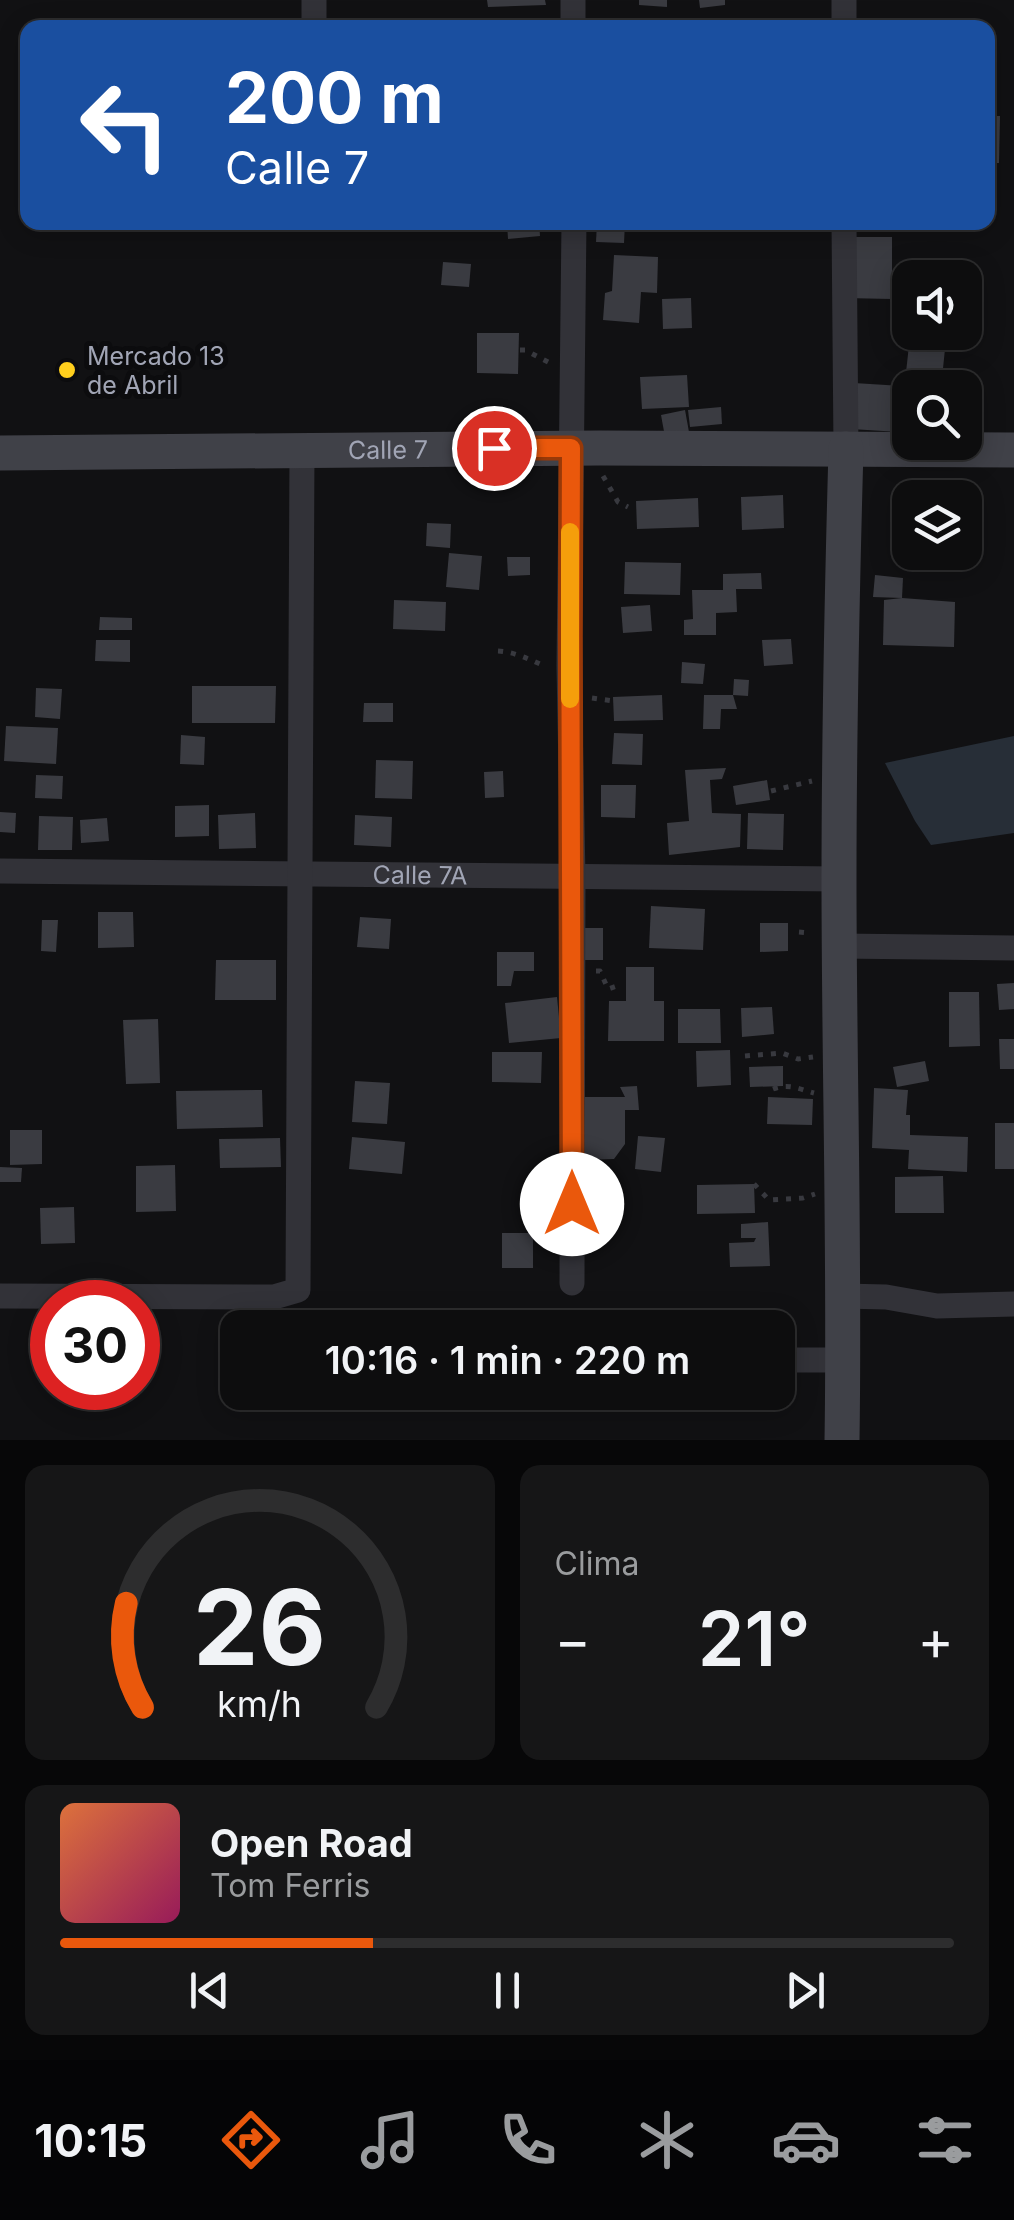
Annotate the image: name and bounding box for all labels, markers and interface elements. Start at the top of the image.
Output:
text: 200 m [225,55,444,140]
icon: left [60,60,190,190]
text: Calle 7 [225,140,369,195]
map controls [892,260,982,570]
button: sound [892,260,982,350]
place label: Mercado 13 de Abril [87,341,225,400]
marker: Mercado 13 de Abril [56,359,78,381]
button: search [892,370,982,460]
pin [452,406,537,491]
icon: arrive [467,421,522,476]
street label: Calle 7 [348,434,428,465]
button: layers [892,480,982,570]
street label: Calle 7A [372,860,467,890]
position arrow [520,1152,624,1256]
speed limit sign: 30 [30,1280,160,1410]
text: 10:16 · 1 min · 220 m [325,1337,690,1383]
text: Clima [555,1544,639,1583]
text: 26 [193,1564,326,1690]
text: 21° [698,1593,811,1684]
text: − [555,1607,591,1673]
text: + [918,1607,954,1673]
text: km/h [217,1682,302,1726]
text: Open Road [210,1820,413,1866]
text: Tom Ferris [210,1866,370,1905]
icon: previous [182,1963,237,2018]
icon: pause [480,1963,535,2018]
icon: next [778,1963,833,2018]
icon: directions [216,2105,286,2175]
icon: music [355,2105,425,2175]
icon: phone [493,2105,563,2175]
icon: climate [632,2105,702,2175]
icon: car [771,2105,841,2175]
icon: filters [910,2105,980,2175]
text: 10:15 [34,2113,147,2168]

